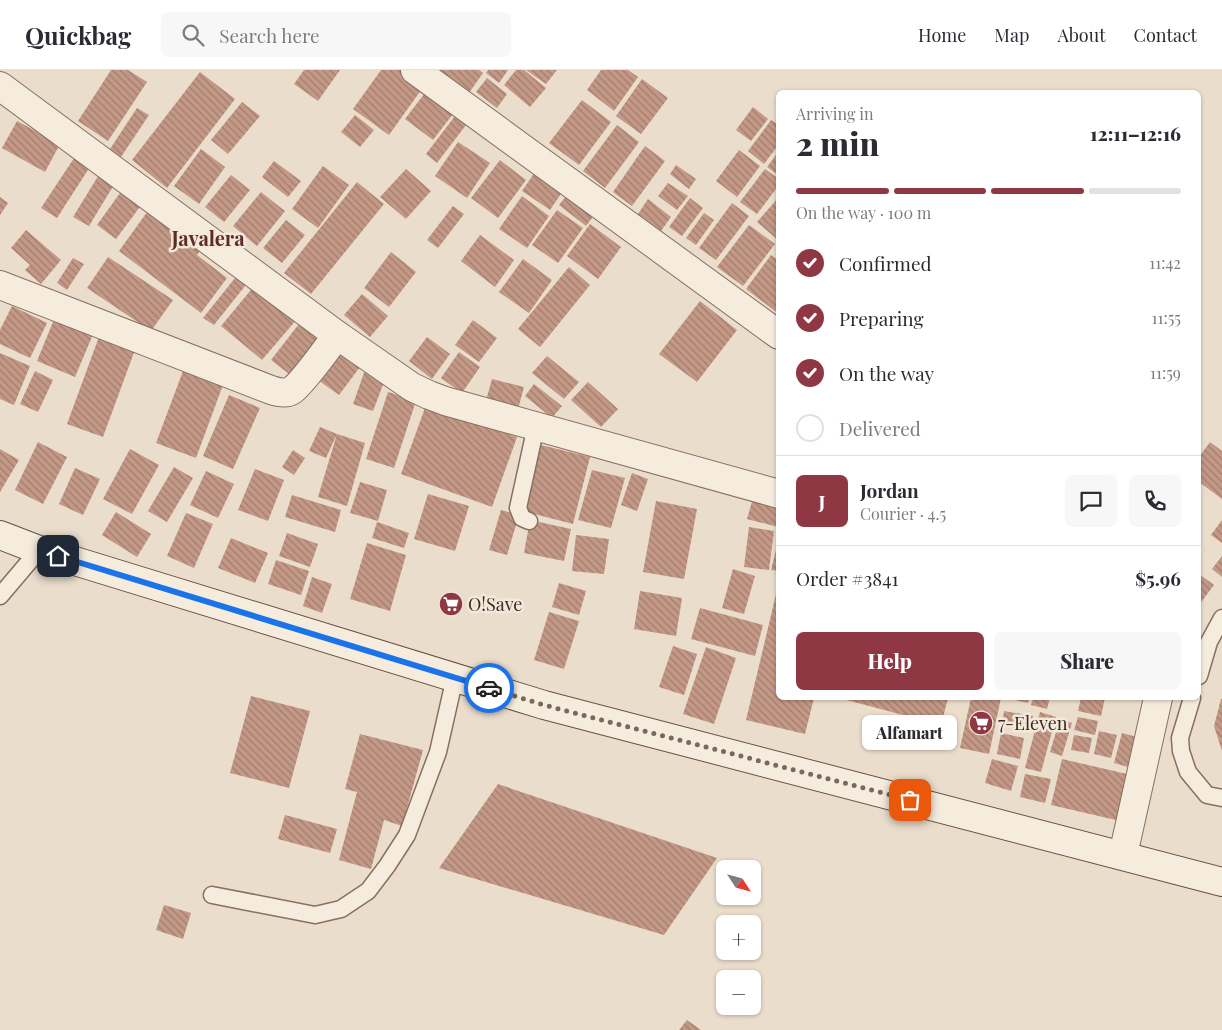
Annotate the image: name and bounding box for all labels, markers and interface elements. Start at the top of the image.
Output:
search box [161,12,511,57]
text: Quickbag [25,19,131,51]
icon: search [179,21,207,49]
text: Search here [219,22,320,48]
text: Home [918,23,966,47]
text: Map [994,23,1029,47]
text: About [1057,23,1106,47]
text: Contact [1134,23,1197,47]
text: Arriving in [796,103,874,124]
text: 12:11–12:16 [1090,120,1181,146]
text: 2 min [796,121,879,164]
text: On the way · 100 m [796,202,931,223]
district label: Javalera [170,224,245,251]
icon: check [796,249,824,277]
text: Confirmed [839,250,932,276]
text: 11:42 [1149,252,1181,273]
icon: check [796,304,824,332]
text: Preparing [839,305,924,331]
text: 11:55 [1152,307,1181,328]
icon: check [796,359,824,387]
text: On the way [839,360,934,386]
text: 11:59 [1150,362,1181,383]
text: Delivered [839,415,921,441]
button: chat [1065,475,1117,527]
button: phone [1129,475,1181,527]
text: Jordan [860,477,919,503]
text: J [819,488,825,514]
text: Courier · 4.5 [860,503,946,524]
pin [37,535,79,577]
icon: home [44,542,72,570]
text: Order #3841 [796,565,899,591]
text: $5.96 [1135,565,1181,591]
supermarket icon: O!Save [438,591,464,617]
place label: O!Save [468,592,522,616]
button: Help [796,632,984,690]
button: Share [994,632,1181,690]
courier [464,663,514,713]
icon: car [475,674,503,702]
supermarket icon: 7-Eleven [968,710,994,736]
place label: 7-Eleven [998,711,1068,735]
callout: Alfamart [862,715,958,750]
text: Alfamart [876,722,943,743]
pin [889,779,931,821]
icon: bag [896,786,924,814]
north arrow [716,860,761,905]
map controls [716,860,761,1015]
button: + [716,915,761,960]
button: − [716,970,761,1015]

